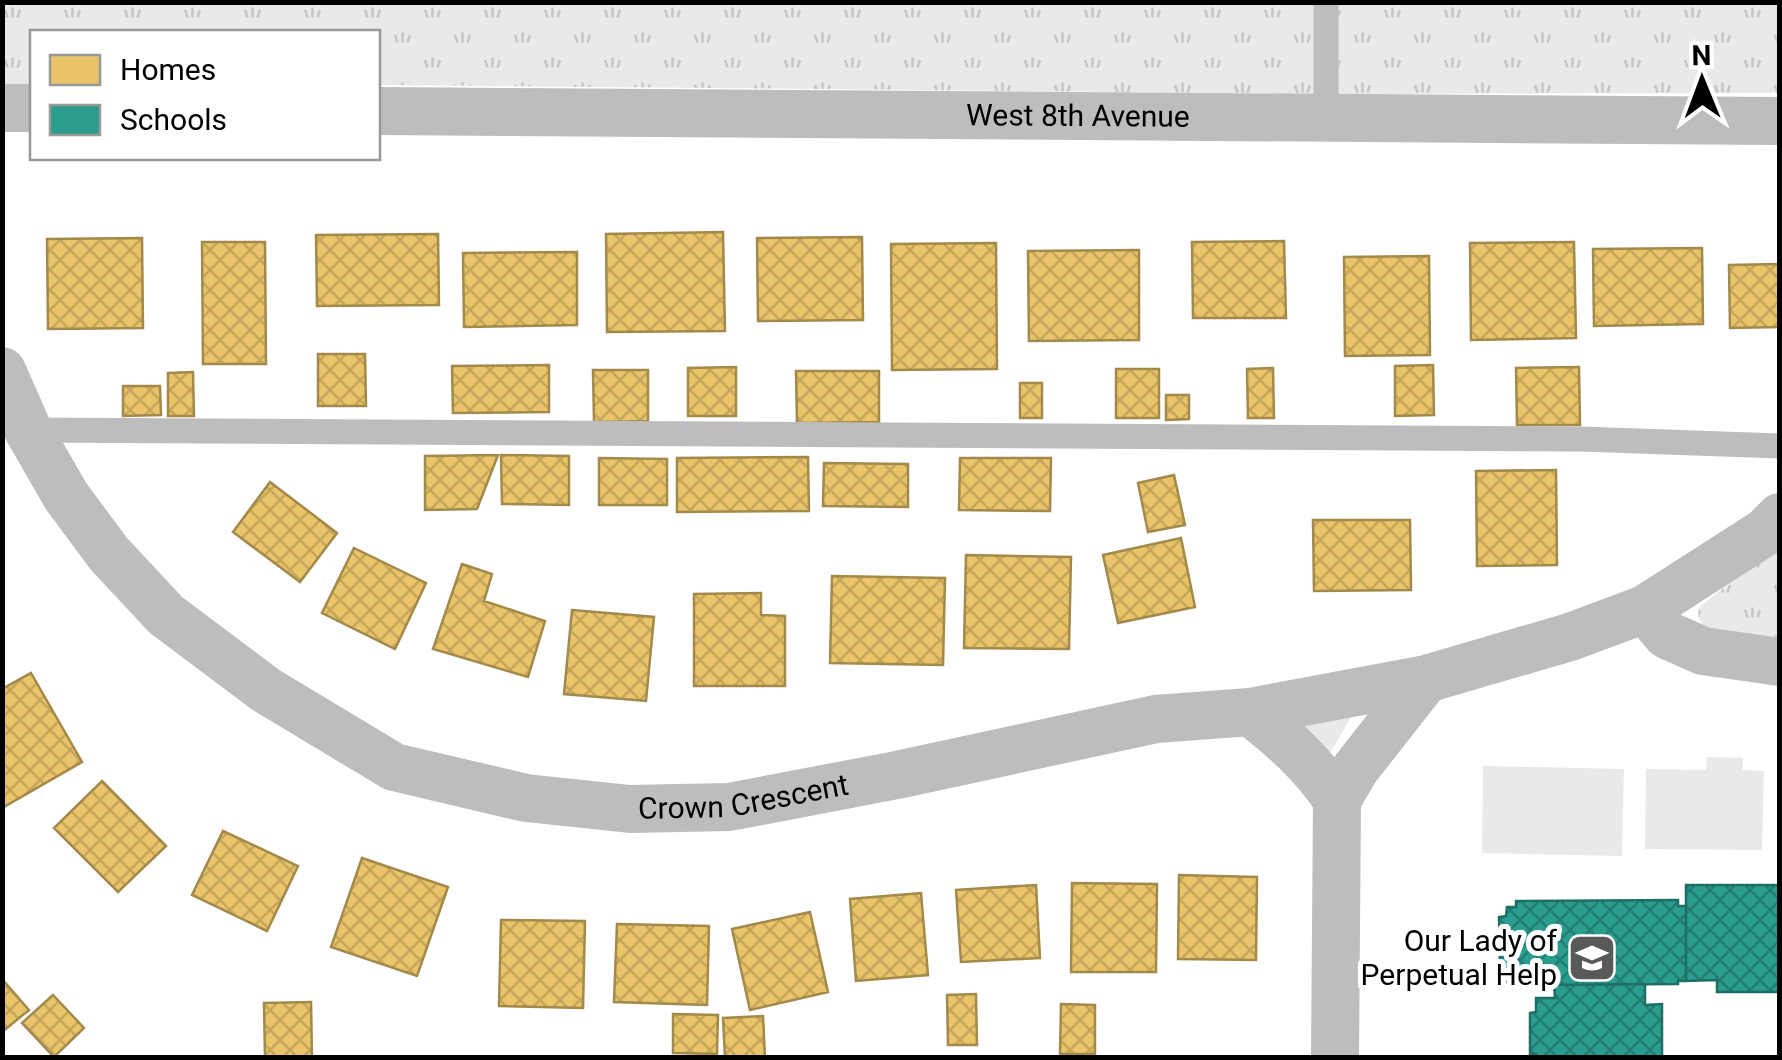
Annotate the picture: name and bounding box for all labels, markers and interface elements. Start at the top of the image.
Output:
legend [30,30,380,160]
north arrow [1652,30,1752,130]
text: N [1691,39,1712,72]
text: Homes [120,52,216,87]
street label: West 8th Avenue [966,97,1190,134]
text: Schools [120,102,227,137]
street label: Crown Crescent [638,767,851,826]
place label: Our Lady of Perpetual Help [1361,923,1558,992]
school or university icon: Our Lady of Perpetual Help [1566,932,1618,984]

